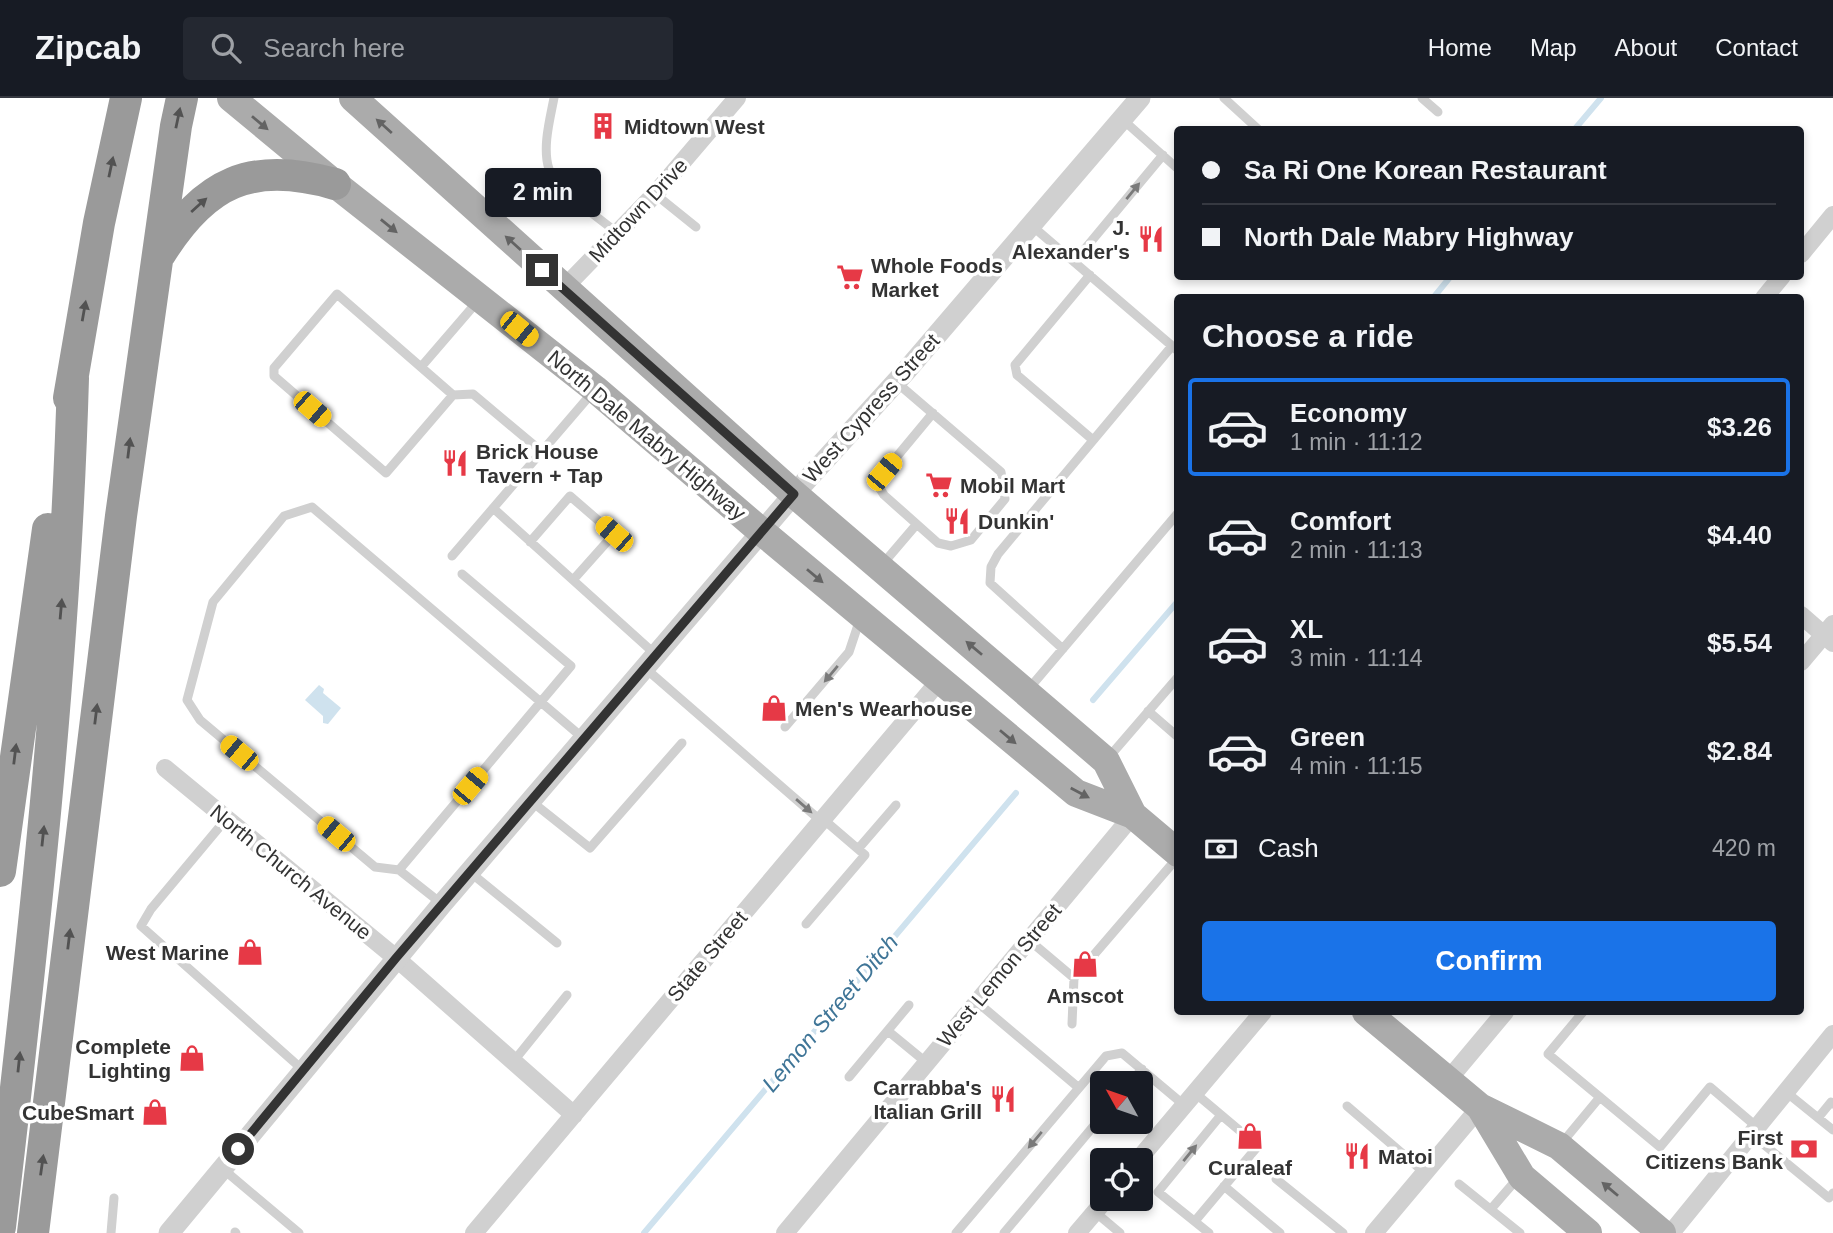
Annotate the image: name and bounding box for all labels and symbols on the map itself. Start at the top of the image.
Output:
one-way arrow [173,107,184,129]
building icon: Midtown West [588,111,618,141]
one-way arrow [252,115,269,130]
place label: Midtown West [624,115,765,138]
one-way arrow [375,118,393,134]
street label: Midtown Drive [584,154,692,266]
one-way arrow [105,156,116,178]
callout: 2 min [484,169,600,218]
one-way arrow [1125,182,1140,199]
one-way arrow [190,197,208,213]
place label: J. Alexander's [1012,216,1130,263]
one-way arrow [379,219,397,234]
restaurant icon: J. Alexander's [1136,224,1166,254]
one-way arrow [504,235,522,251]
route end [526,254,558,286]
place label: Whole Foods Market [871,254,1003,301]
supermarket icon: Whole Foods Market [835,262,865,292]
one-way arrow [79,300,90,322]
car [497,308,542,350]
street label: West Cypress Street [798,329,944,487]
street label: North Dale Mabry Highway [543,346,751,525]
car [290,387,335,431]
one-way arrow [124,437,135,459]
place label: Brick House Tavern + Tap [476,440,603,487]
restaurant icon: Brick House Tavern + Tap [440,448,470,478]
car [863,449,906,495]
supermarket icon: Mobil Mart [924,470,954,500]
place label: Mobil Mart [960,474,1065,497]
restaurant icon: Dunkin' [942,506,972,536]
place label: Dunkin' [978,510,1054,533]
car [592,512,637,556]
one-way arrow [805,568,823,583]
one-way arrow [56,598,67,620]
one-way arrow [966,641,983,656]
one-way arrow [824,665,839,682]
shop icon: Men's Wearhouse [759,693,789,723]
place label: Men's Wearhouse [795,697,972,720]
one-way arrow [91,702,102,724]
one-way arrow [1000,729,1017,744]
car [217,731,262,775]
one-way arrow [10,743,21,765]
car [449,763,492,809]
one-way arrow [1070,787,1090,799]
one-way arrow [795,798,813,814]
street label: North Church Avenue [206,800,376,944]
car [314,812,359,856]
one-way arrow [38,825,49,847]
street label: West Lemon Street [933,899,1066,1051]
street label: State Street [663,906,752,1006]
one-way arrow [64,928,75,950]
water label: Lemon Street Ditch [757,929,903,1097]
shop icon: West Marine [235,937,265,967]
place label: West Marine [106,941,229,964]
shop icon: Amscot [1070,949,1100,979]
place label: Amscot [1046,984,1124,1007]
place label: Complete Lighting [75,1035,171,1082]
shop icon: Complete Lighting [177,1043,207,1073]
one-way arrow [14,1051,25,1073]
north arrow [1090,1071,1153,1134]
place label: Carrabba's Italian Grill [873,1076,982,1123]
restaurant icon: Carrabba's Italian Grill [988,1084,1018,1114]
shop icon: CubeSmart [140,1097,170,1127]
place label: CubeSmart [22,1101,134,1124]
shop icon: Curaleaf [1235,1121,1265,1151]
place label: First Citizens Bank [1645,1126,1783,1173]
one-way arrow [1028,1131,1043,1148]
route start [222,1133,254,1165]
bank icon: First Citizens Bank [1789,1134,1819,1164]
restaurant icon: Matoi [1342,1141,1372,1171]
one-way arrow [1182,1145,1197,1163]
place label: Matoi [1378,1145,1433,1168]
one-way arrow [37,1154,48,1176]
place label: Curaleaf [1208,1156,1293,1179]
one-way arrow [1601,1182,1618,1197]

